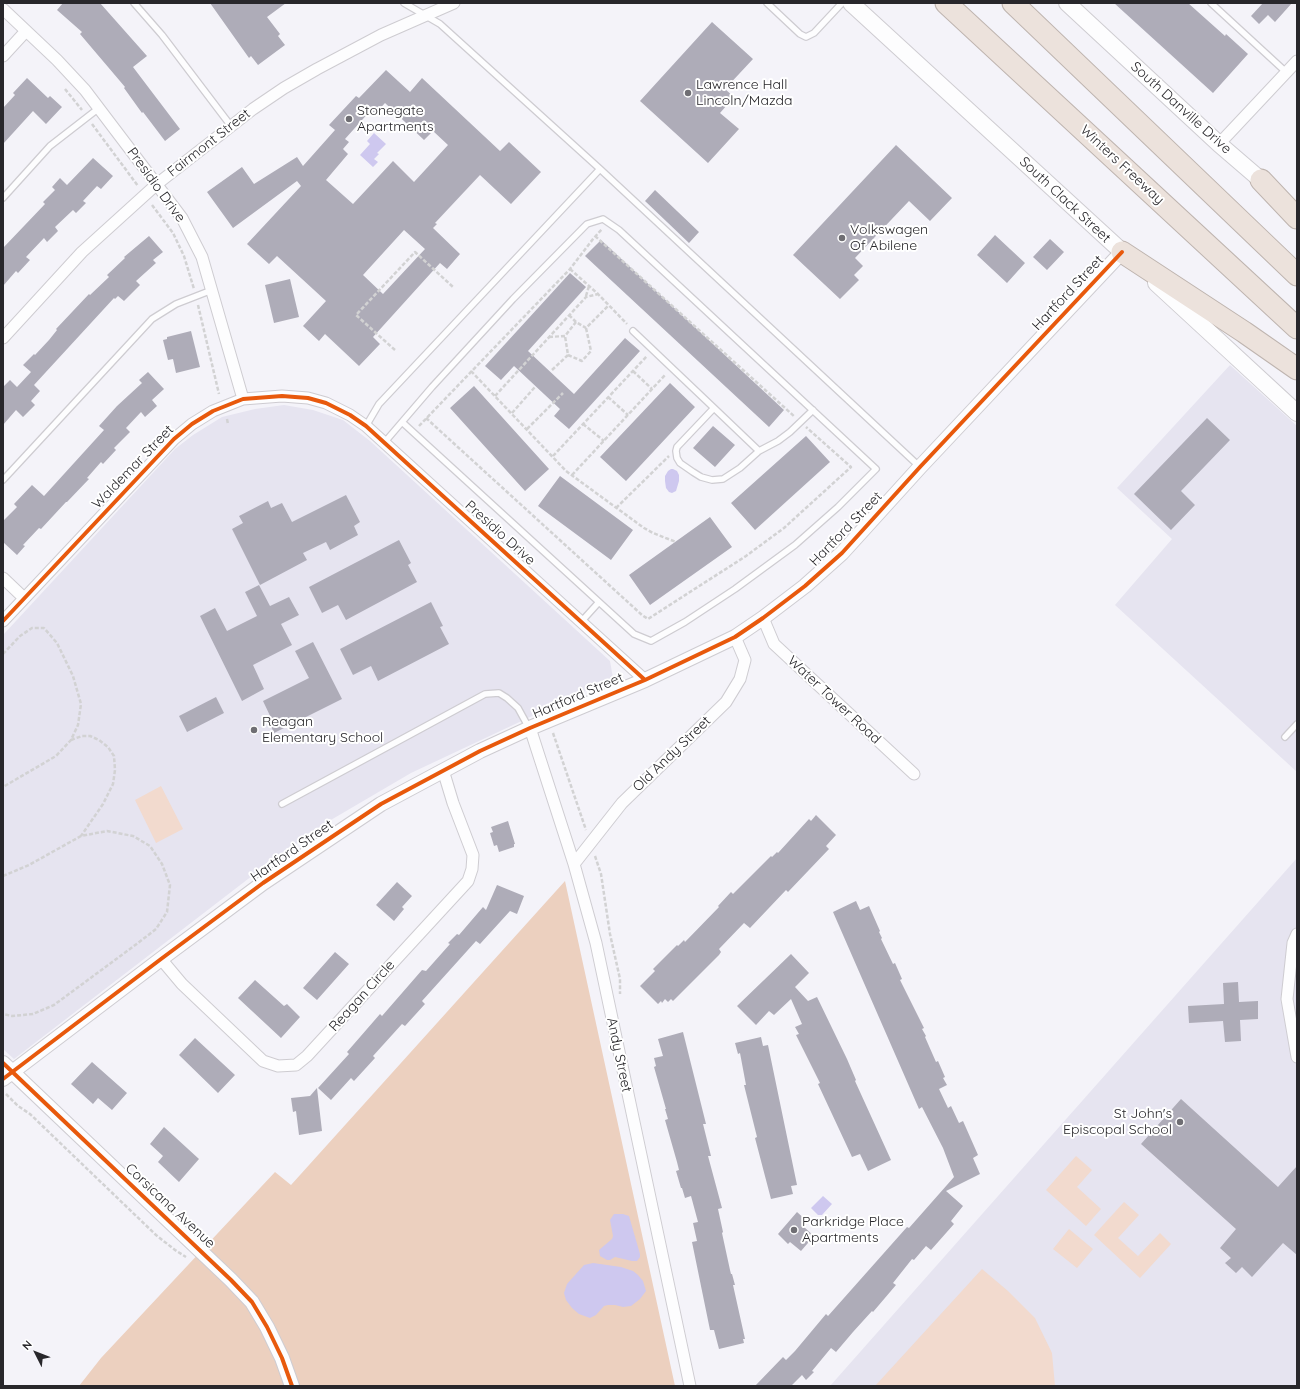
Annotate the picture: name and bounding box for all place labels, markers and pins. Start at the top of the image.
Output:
place label: Lawrence Hall Lincoln/Mazda [696,77,792,110]
marker: Lawrence Hall Lincoln/Mazda [683,88,693,98]
place label: Stonegate Apartments [357,103,434,136]
marker: Stonegate Apartments [344,114,354,124]
place label: Volkswagen Of Abilene [850,222,928,254]
marker: Volkswagen Of Abilene [837,233,847,243]
place label: Reagan Elementary School [262,714,383,746]
marker: Reagan Elementary School [249,725,259,735]
place label: St John's Episcopal School [1063,1106,1172,1138]
marker: St John's Episcopal School [1175,1117,1185,1127]
place label: Parkridge Place Apartments [802,1214,904,1246]
marker: Parkridge Place Apartments [789,1225,799,1235]

